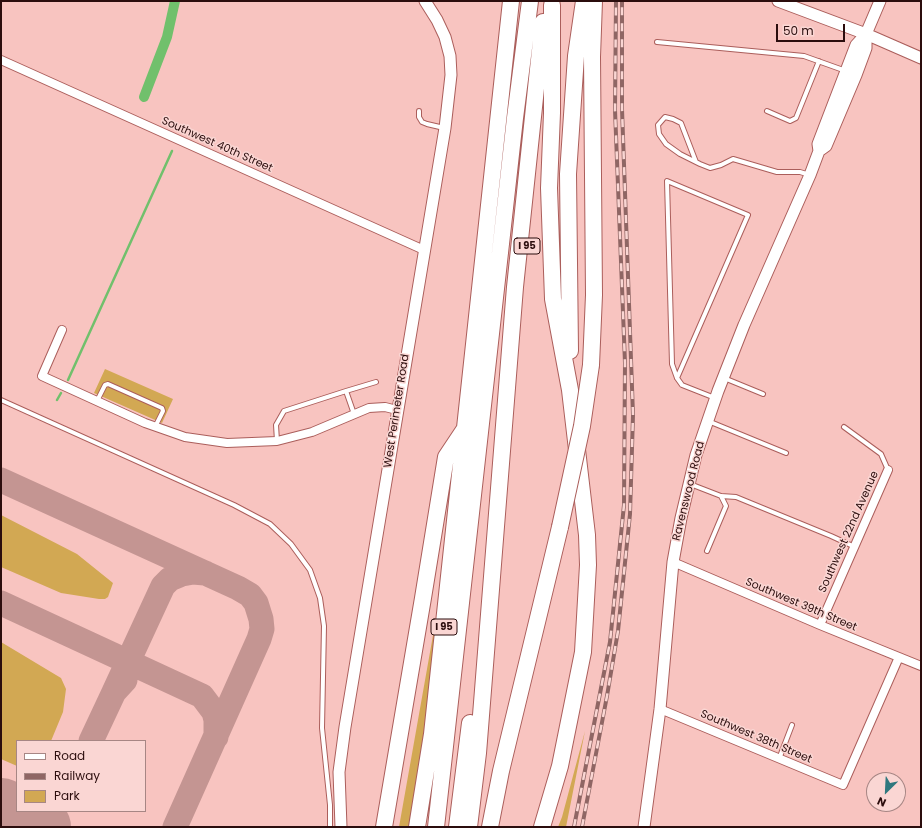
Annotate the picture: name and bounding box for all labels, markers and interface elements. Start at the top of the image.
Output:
scale bar [778,16,847,42]
text: 50 m [783,22,814,39]
street label: Southwest 40th Street [159,115,275,175]
road number: I 95 [514,238,540,254]
street label: West Perimeter Road [381,353,413,469]
street label: Ravenswood Road [670,440,708,542]
street label: Southwest 22nd Avenue [816,469,882,595]
street label: Southwest 39th Street [743,576,859,634]
road number: I 95 [431,619,457,635]
street label: Southwest 38th Street [698,708,814,766]
legend [16,740,146,812]
text: Road [54,747,85,764]
text: Railway [54,767,100,784]
north arrow [866,772,906,812]
text: Park [54,787,80,804]
text: N [874,793,889,811]

